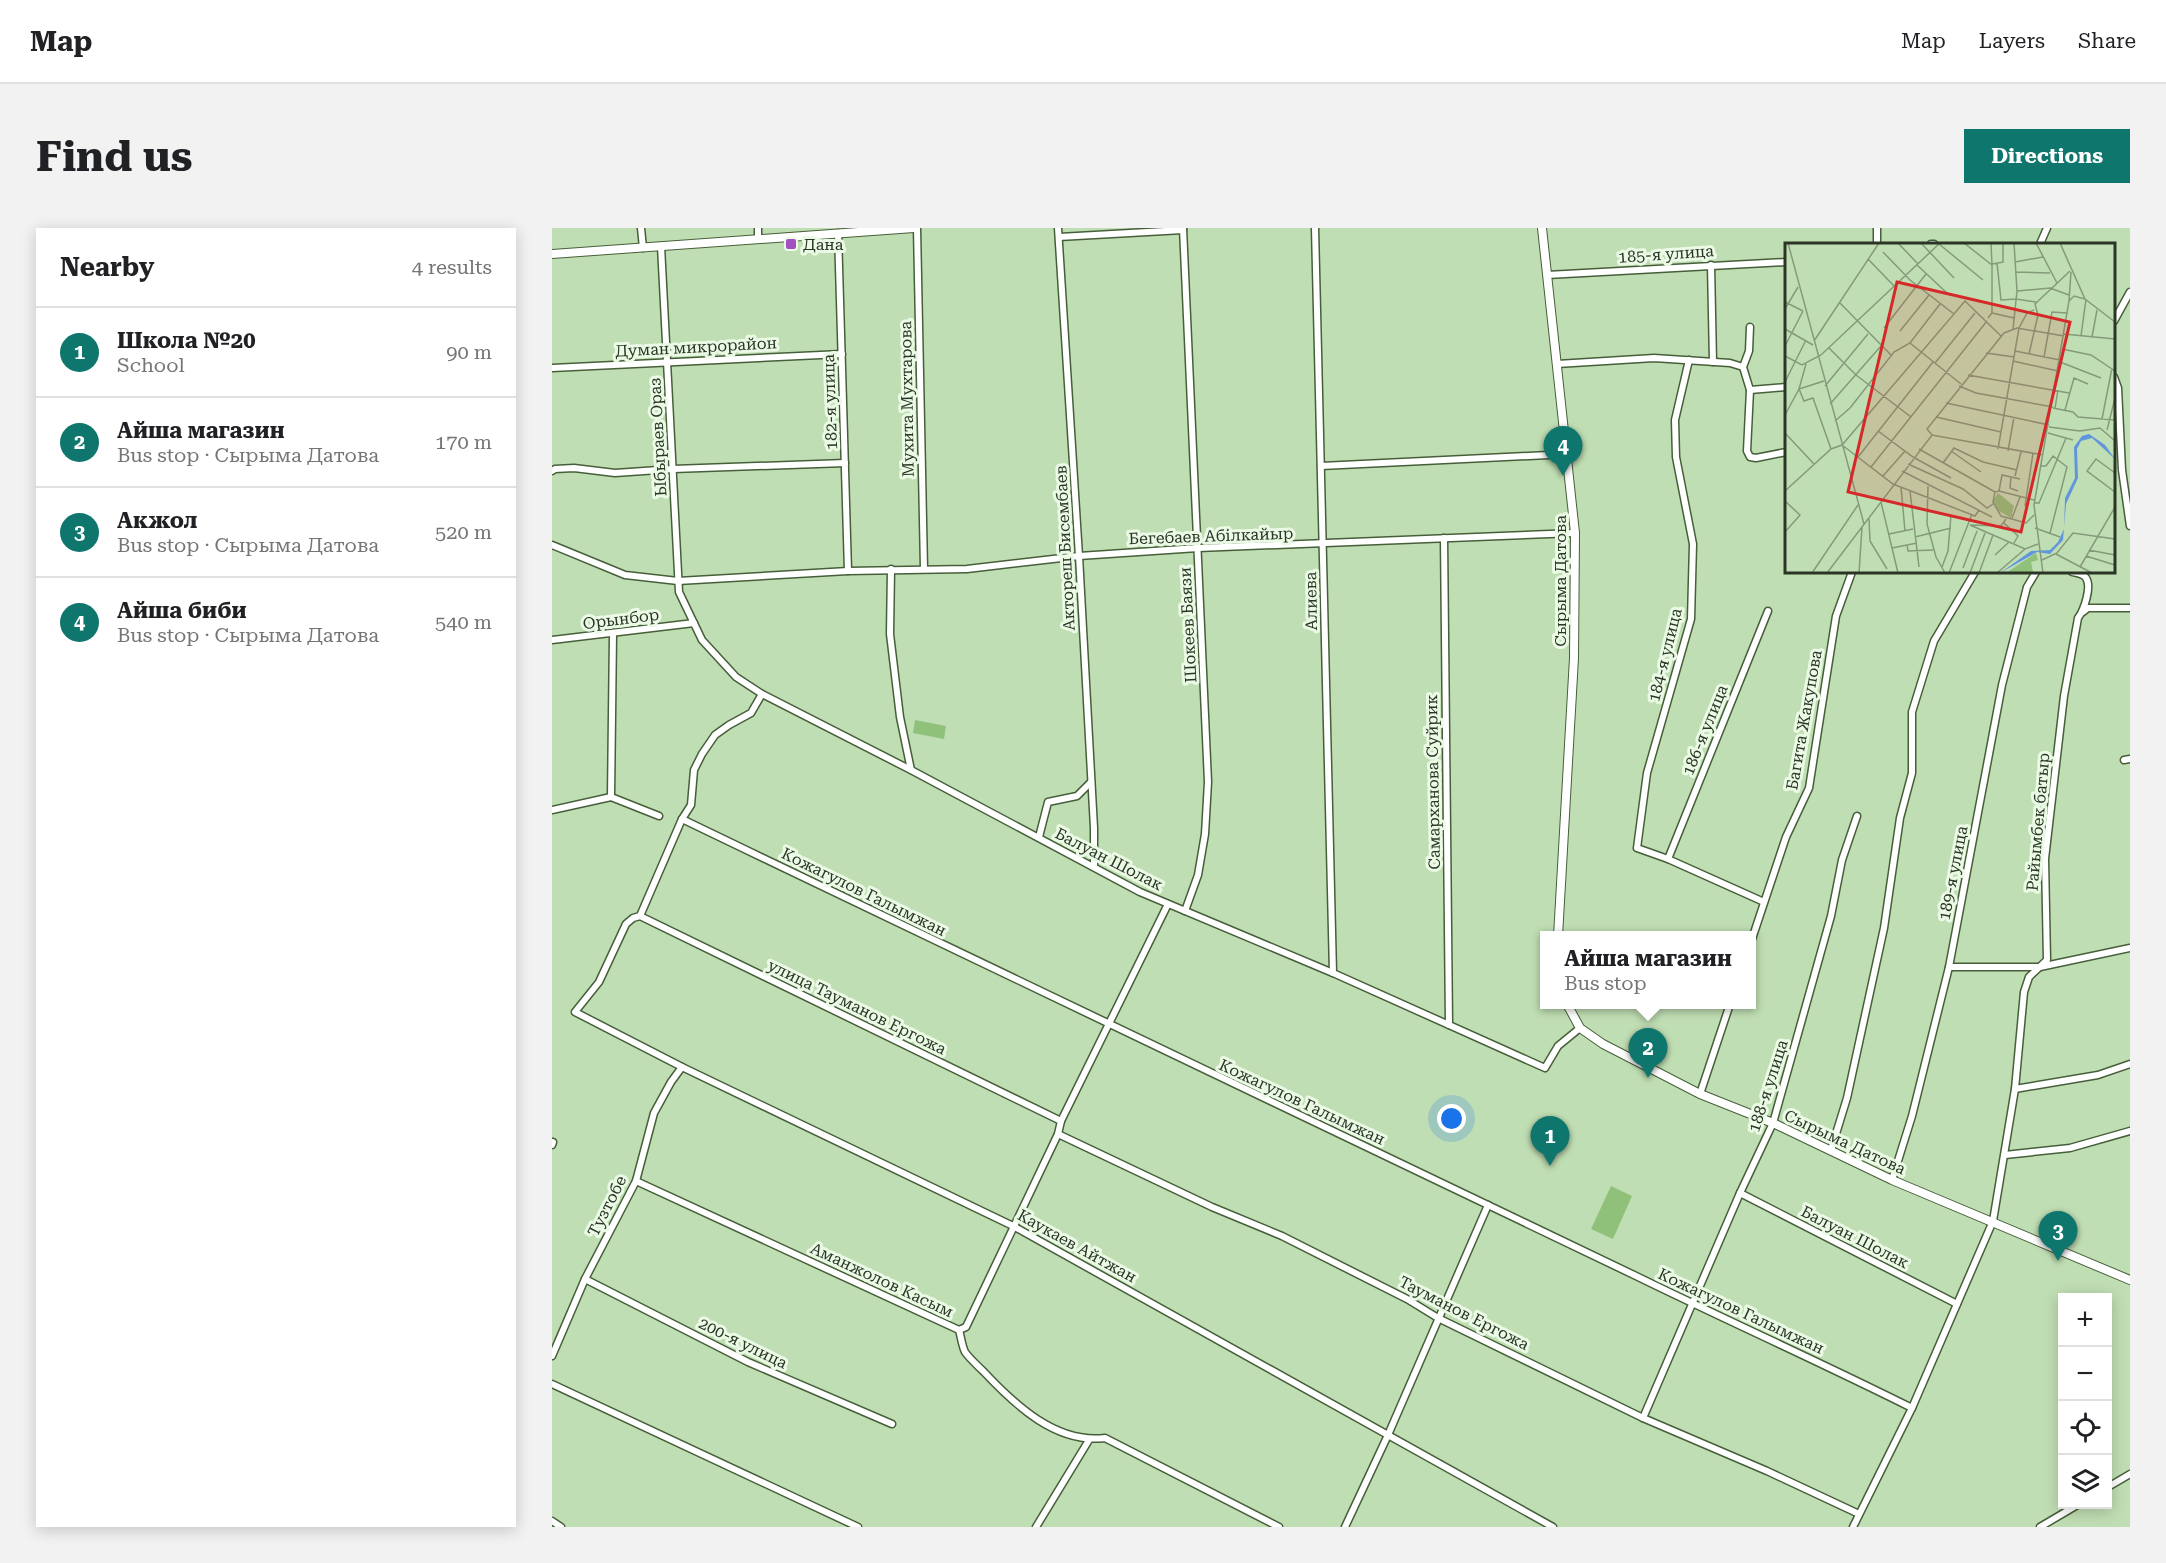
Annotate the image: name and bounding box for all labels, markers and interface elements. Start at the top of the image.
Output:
text: Map [30,25,92,58]
text: Map [1901,29,1946,53]
text: Layers [1979,29,2045,53]
text: Share [2078,29,2136,53]
button: Directions [1964,129,2130,183]
text: Find us [36,132,193,181]
place label: Дана [803,235,844,254]
marker: Дана [784,237,798,251]
street label: 185-я улица [1617,241,1715,267]
inset map [1785,243,2115,573]
text: Nearby [60,252,154,282]
text: 4 results [412,255,492,279]
street label: Мухита Мухтарова [896,320,918,477]
text: Школа №20 [117,328,256,353]
street label: Думан микрорайон [615,333,777,361]
text: 1 [74,340,85,364]
text: 90 m [446,340,492,364]
text: School [117,353,185,377]
street label: 182-я улица [819,353,841,450]
street label: Ыбыраев Ораз [645,377,671,497]
text: Айша магазин [117,418,285,443]
pin: 4 [1544,426,1582,476]
text: 2 [74,430,85,454]
text: 170 m [435,430,492,454]
text: Bus stop · Сырыма Датова [117,443,379,467]
street label: Актореш Бисембаев [1051,465,1079,631]
text: Акжол [117,508,197,533]
street label: Сырыма Датова [1551,515,1570,647]
text: 3 [74,520,85,544]
text: 520 m [435,520,492,544]
street label: Бегебаев Абілкайыр [1128,524,1294,548]
text: Bus stop · Сырыма Датова [117,533,379,557]
street label: Шокеев Баязи [1175,566,1201,683]
street label: Алиева [1301,571,1321,631]
text: Айша биби [117,598,247,623]
street label: Орынбор [582,605,660,633]
street label: 184-я улица [1644,606,1686,704]
text: 4 [74,610,85,634]
text: 540 m [435,610,492,634]
text: Bus stop · Сырыма Датова [117,623,379,647]
street label: Багита Жакупова [1782,648,1826,791]
street label: 186-я улица [1678,682,1732,778]
street label: Самарханова Суйрик [1422,694,1444,870]
street label: Райымбек батыр [2022,752,2054,892]
street label: Балуан Шолак [1052,824,1166,894]
street label: 189-я улица [1935,824,1972,922]
street label: Кожагулов Галымжан [779,844,949,940]
popup [1540,931,1756,1009]
text: Айша магазин [1564,946,1732,971]
street label: улица Тауманов Ергожа [765,955,950,1059]
text: Bus stop [1564,971,1647,995]
pin: 2 [1628,1028,1668,1078]
street label: 188-я улица [1744,1037,1792,1135]
street label: Кожагулов Галымжан [1216,1055,1388,1149]
your location [1437,1104,1466,1133]
street label: Сырыма Датова [1781,1106,1909,1179]
pin: 1 [1530,1116,1570,1166]
street label: Тузтобе [584,1172,630,1240]
street label: Балуан Шолак [1798,1202,1912,1272]
street label: Каукаев Айтжан [1014,1205,1140,1287]
pin: 3 [2038,1212,2078,1261]
street label: Аманжолов Касым [808,1239,956,1321]
street label: Кожагулов Галымжан [1655,1264,1827,1358]
street label: Тауманов Ергожа [1396,1272,1532,1354]
map controls [2058,1293,2112,1509]
button: + [2058,1293,2112,1347]
street label: 200-я улица [696,1313,791,1373]
button: − [2058,1347,2112,1401]
button: locate [2058,1401,2112,1455]
button: layers [2058,1455,2112,1509]

